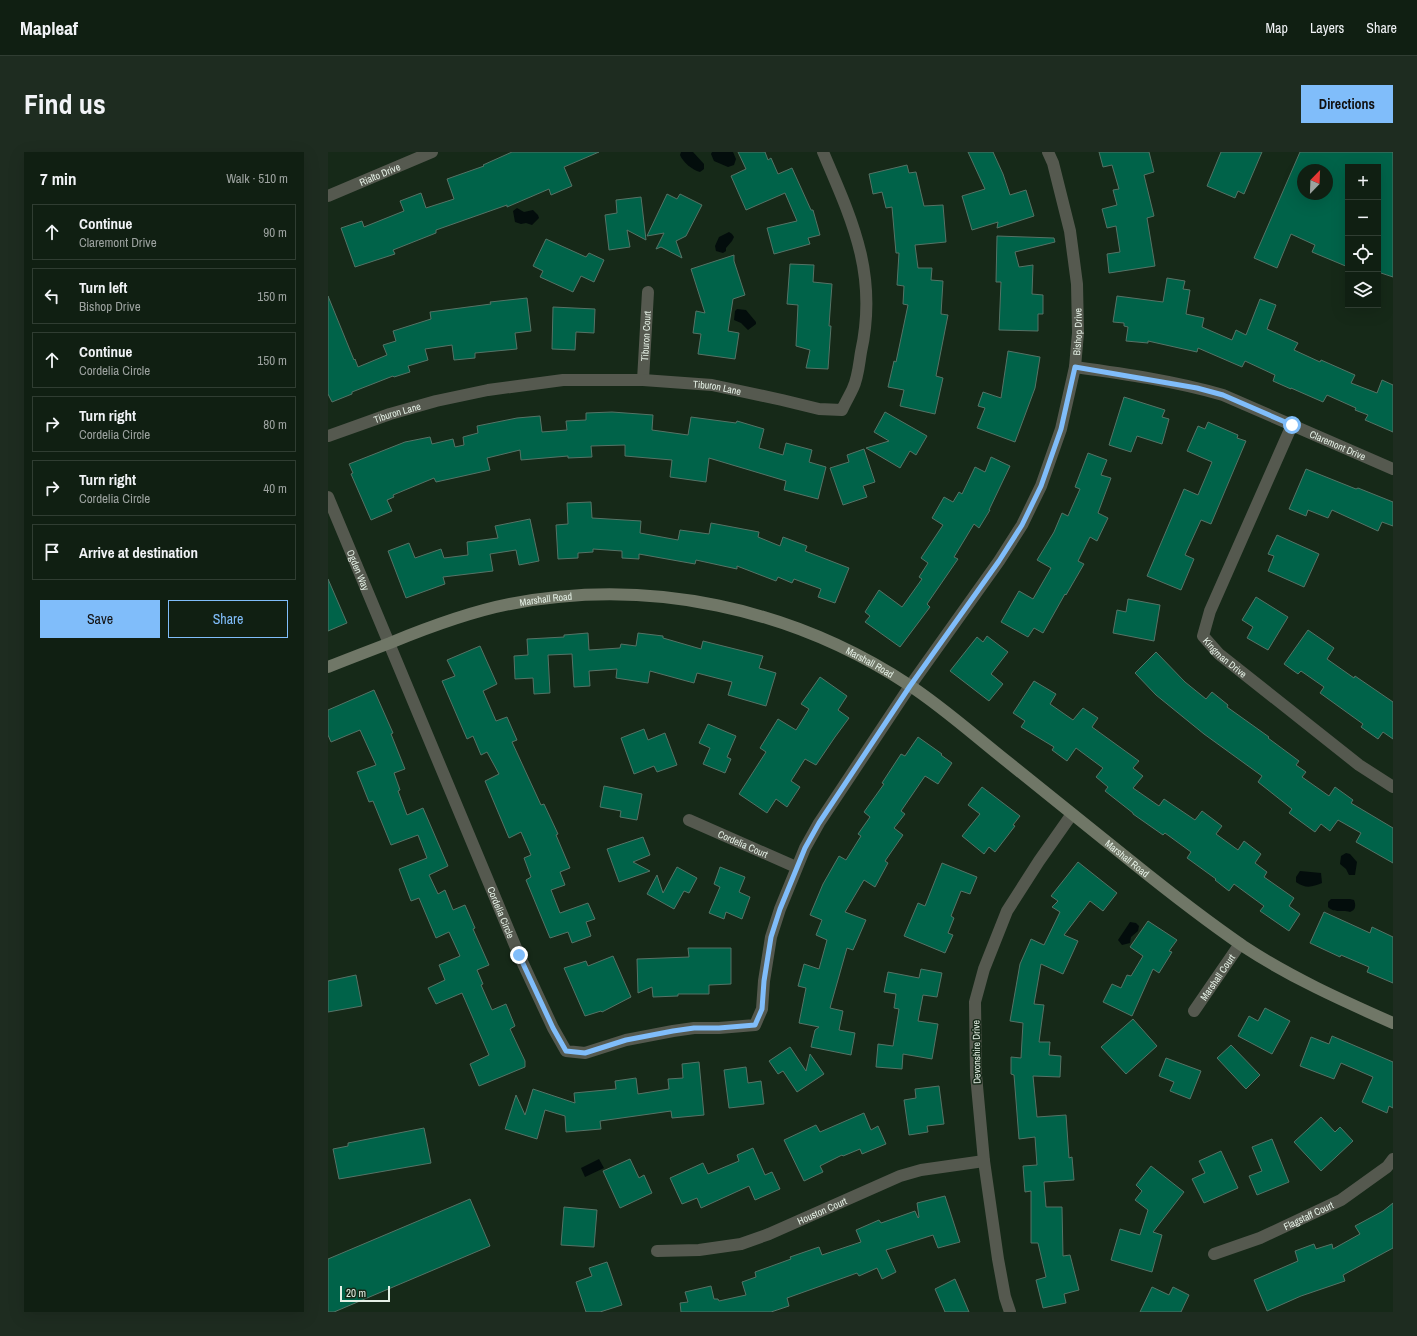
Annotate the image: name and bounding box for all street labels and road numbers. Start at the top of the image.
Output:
street label: Rialto Drive [357,160,403,189]
street label: Bishop Drive [1070,307,1085,356]
street label: Tiburon Court [638,310,654,362]
street label: Tiburon Lane [693,378,743,398]
street label: Tiburon Lane [372,400,423,426]
street label: Claremont Drive [1308,428,1368,464]
street label: Ogden Way [344,548,373,593]
street label: Marshall Road [519,590,573,609]
street label: Kingman Drive [1200,635,1250,681]
street label: Marshall Road [844,644,896,681]
street label: Cordelia Court [716,828,771,861]
street label: Marshall Road [1102,837,1152,880]
street label: Cordelia Circle [484,885,517,941]
street label: Marshall Court [1197,951,1238,1003]
street label: Devonshire Drive [969,1020,984,1084]
street label: Houston Court [795,1194,850,1228]
street label: Flagstaff Court [1281,1198,1336,1233]

